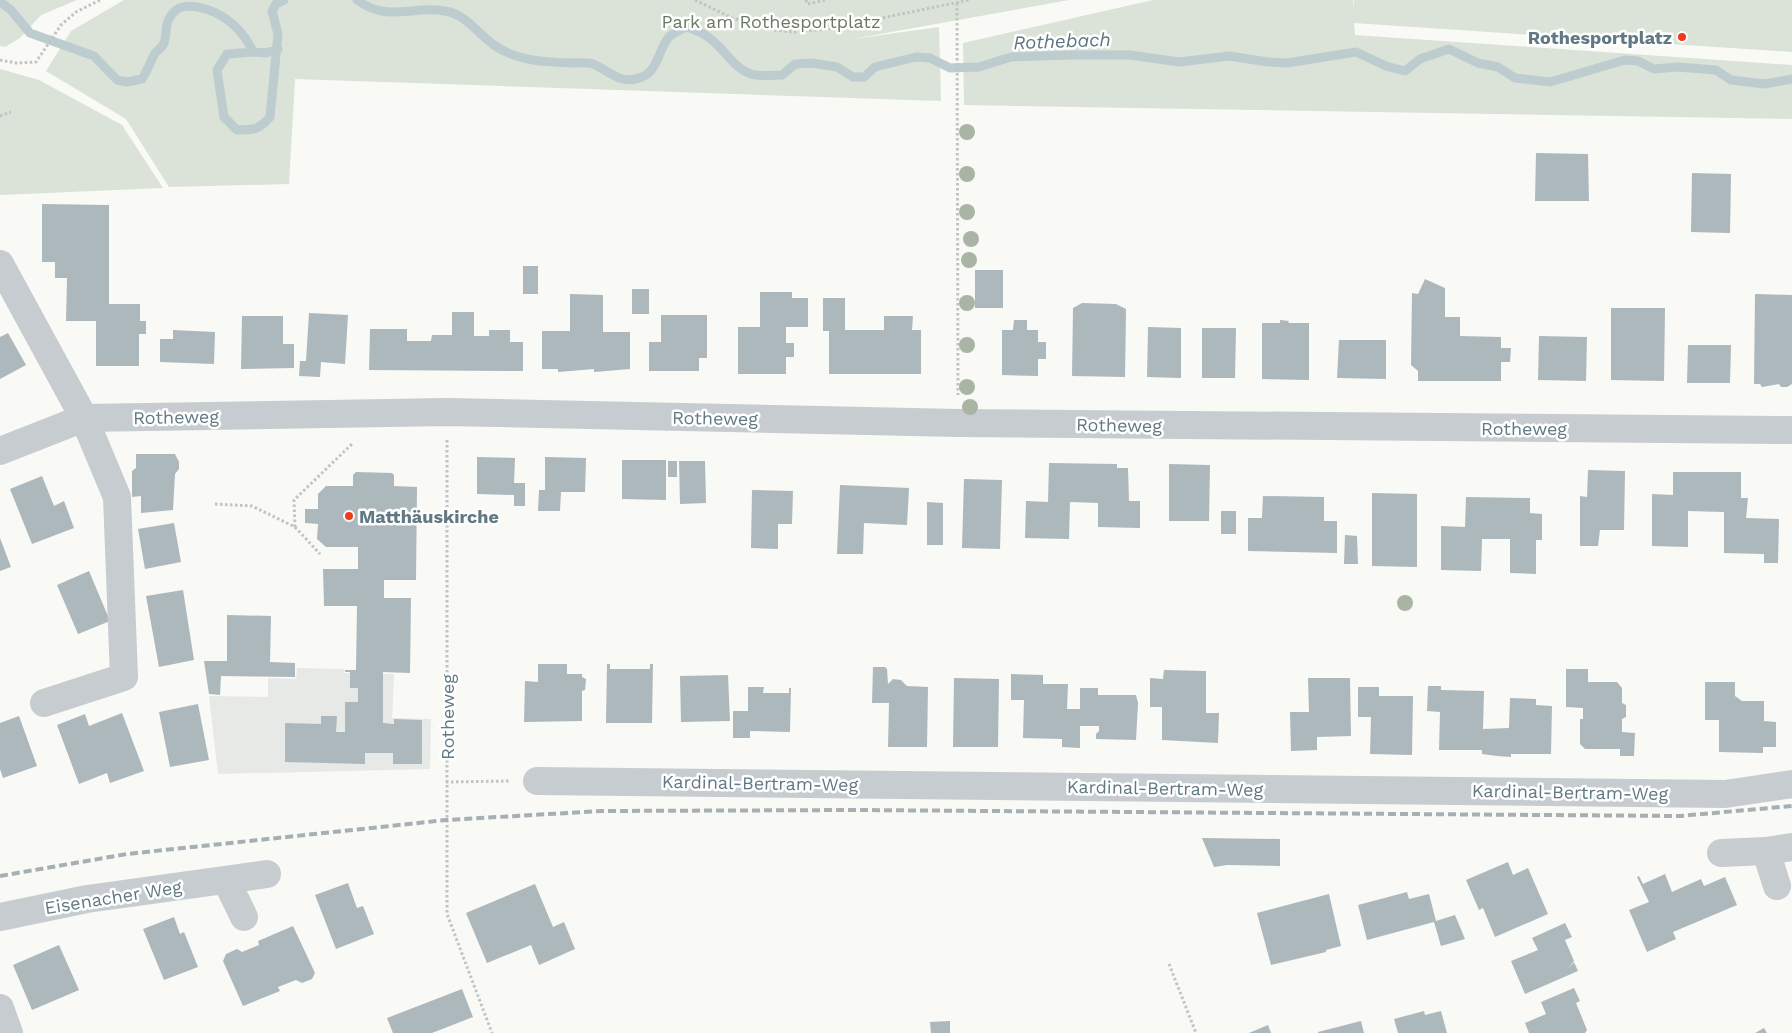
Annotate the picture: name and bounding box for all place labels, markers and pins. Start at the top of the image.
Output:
place label: Rothesportplatz [1528,27,1672,48]
marker: Rothesportplatz [1676,31,1688,43]
place label: Matthäuskirche [359,506,499,527]
marker: Matthäuskirche [343,510,355,522]

